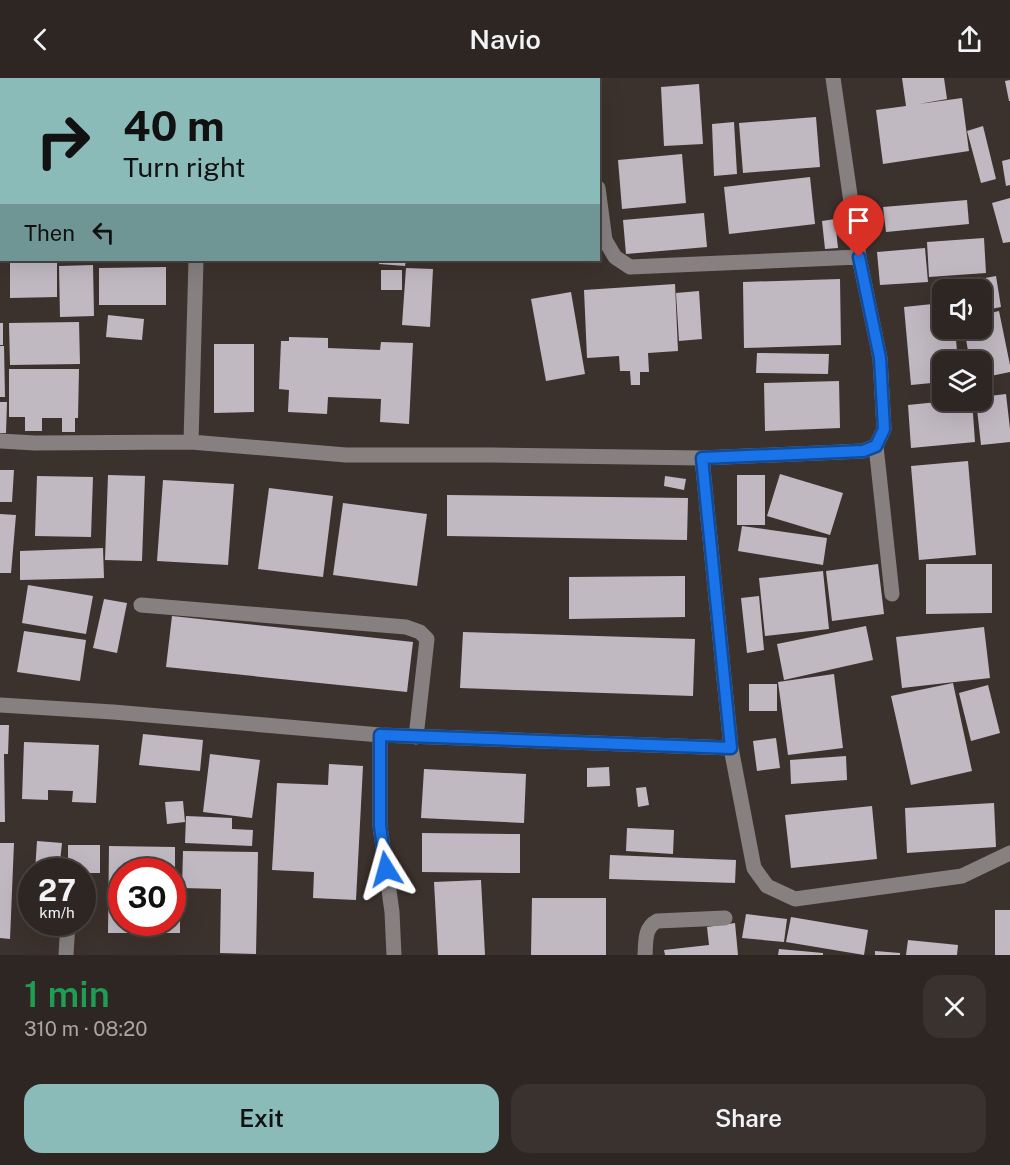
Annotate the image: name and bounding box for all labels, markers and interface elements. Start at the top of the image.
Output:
icon: back [24,23,57,56]
text: Navio [469,23,541,55]
icon: share [953,23,986,56]
text: 40 m [123,101,225,150]
icon: right [24,102,102,180]
text: Turn right [123,151,246,183]
pin [833,195,884,257]
icon: arrive [842,204,875,237]
icon: left [87,216,120,249]
text: Then [24,220,75,246]
map controls [932,279,992,411]
button: sound [932,279,992,339]
button: layers [932,351,992,411]
position arrow [354,837,418,901]
speed limit sign: 30 [108,858,186,936]
text: 27 [38,872,76,908]
text: km/h [39,904,75,921]
text: 1 min [24,973,110,1015]
button: close [923,975,986,1038]
text: 310 m · 08:20 [24,1017,147,1041]
button: Exit [24,1084,499,1153]
button: Share [511,1084,986,1153]

